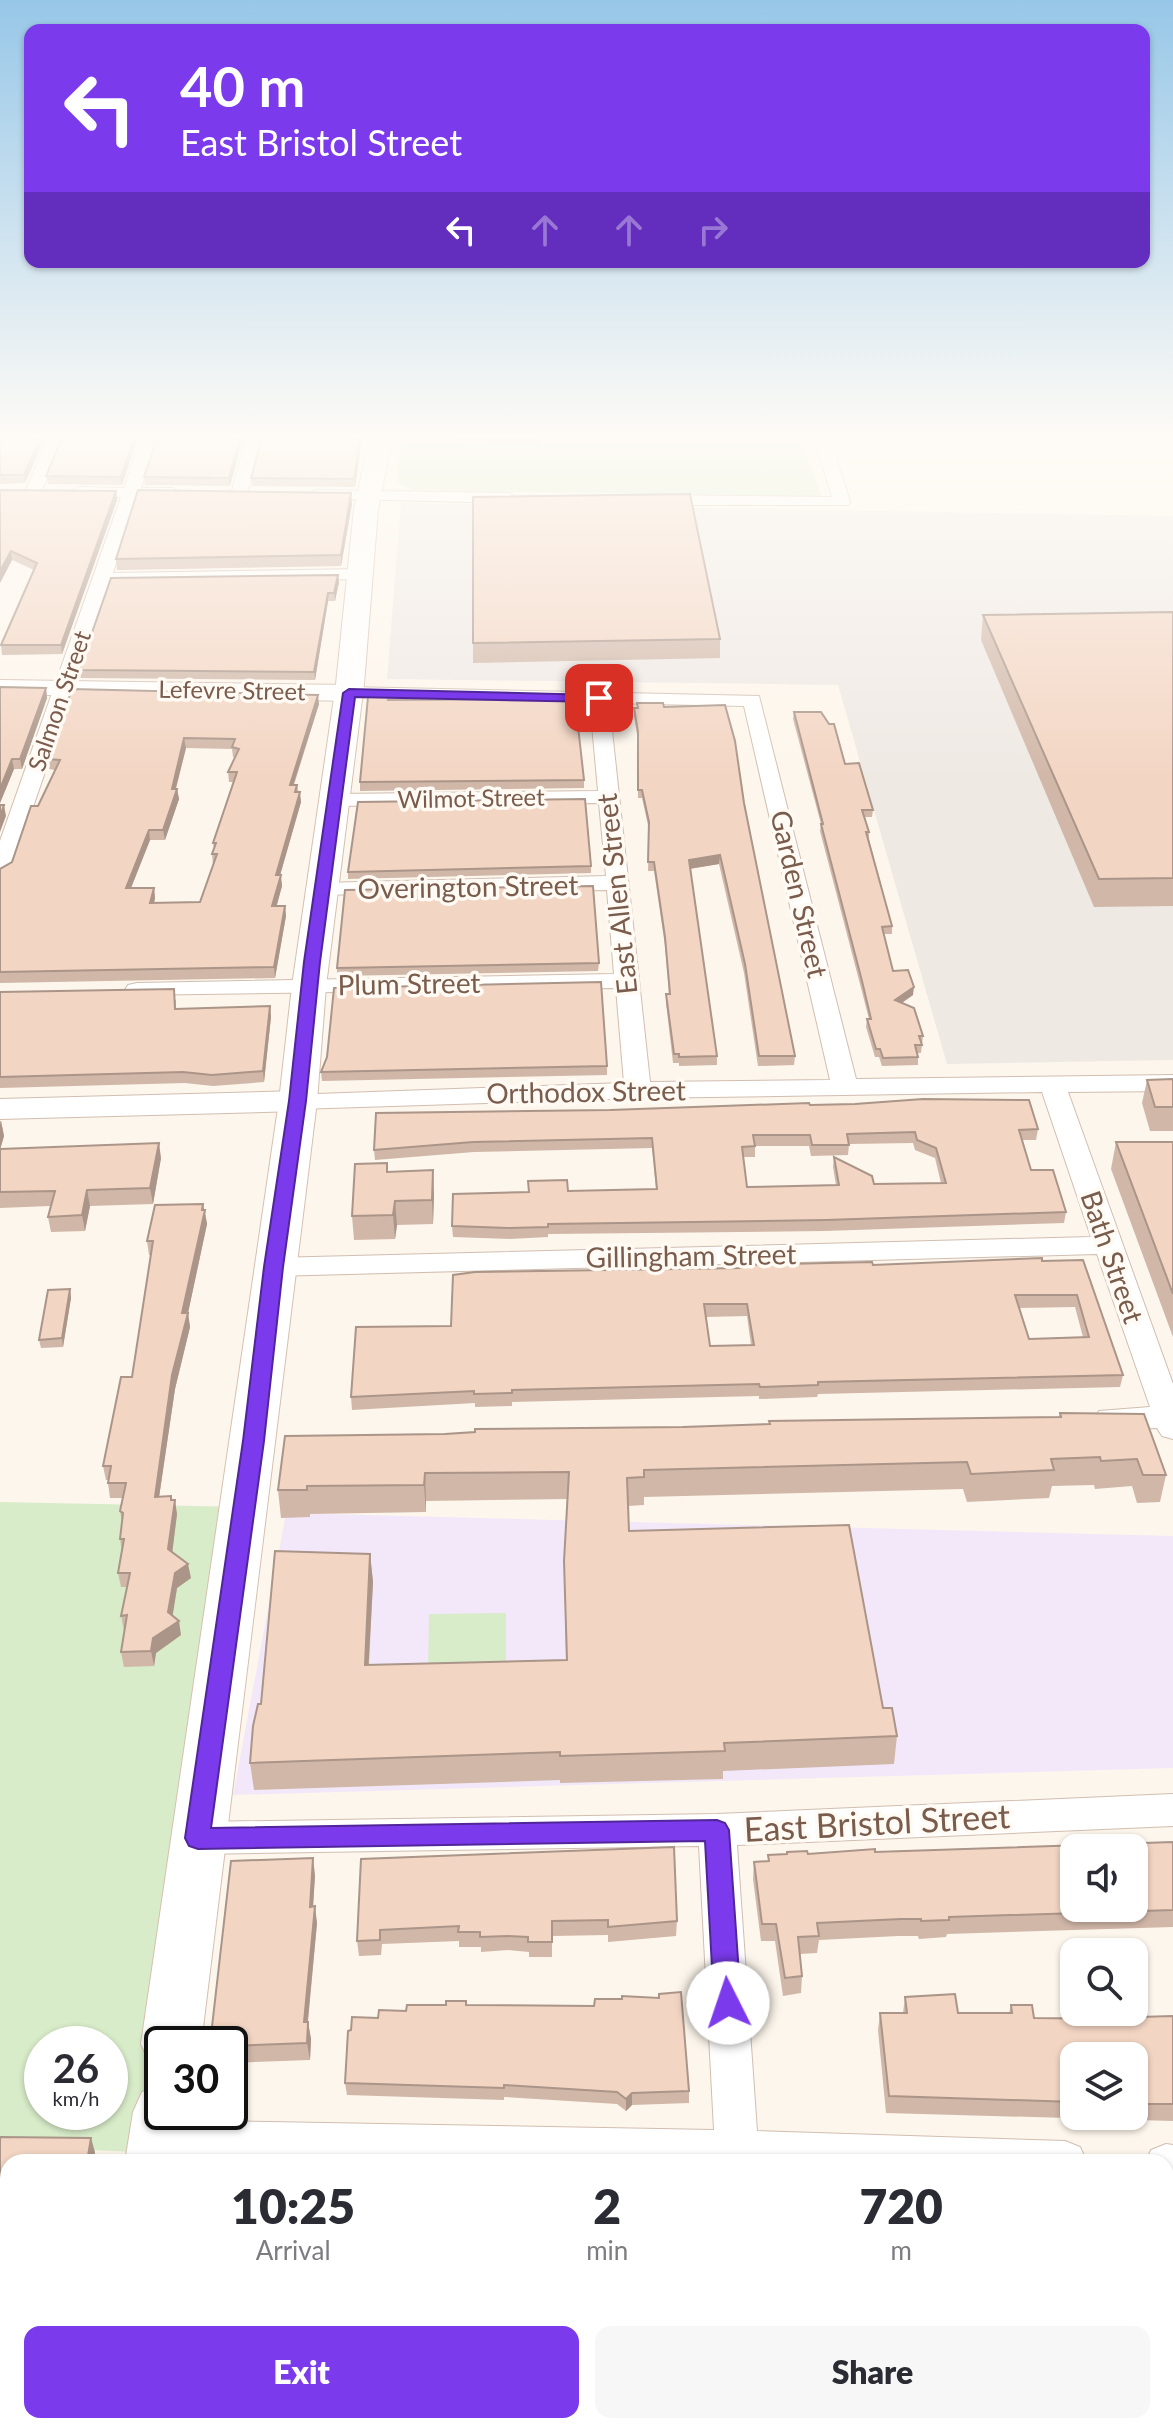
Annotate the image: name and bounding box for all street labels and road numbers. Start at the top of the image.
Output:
street label: Salmon Street [21,626,96,775]
street label: Lefevre Street [158,674,306,705]
street label: Wilmot Street [397,782,545,813]
street label: East Allen Street [589,792,643,996]
street label: Garden Street [764,807,836,981]
street label: Overington Street [357,867,579,905]
street label: Plum Street [337,965,481,1001]
street label: Orthodox Street [486,1072,686,1110]
street label: Bath Street [1074,1186,1152,1328]
street label: Gillingham Street [585,1236,797,1274]
street label: East Bristol Street [743,1794,1011,1849]

